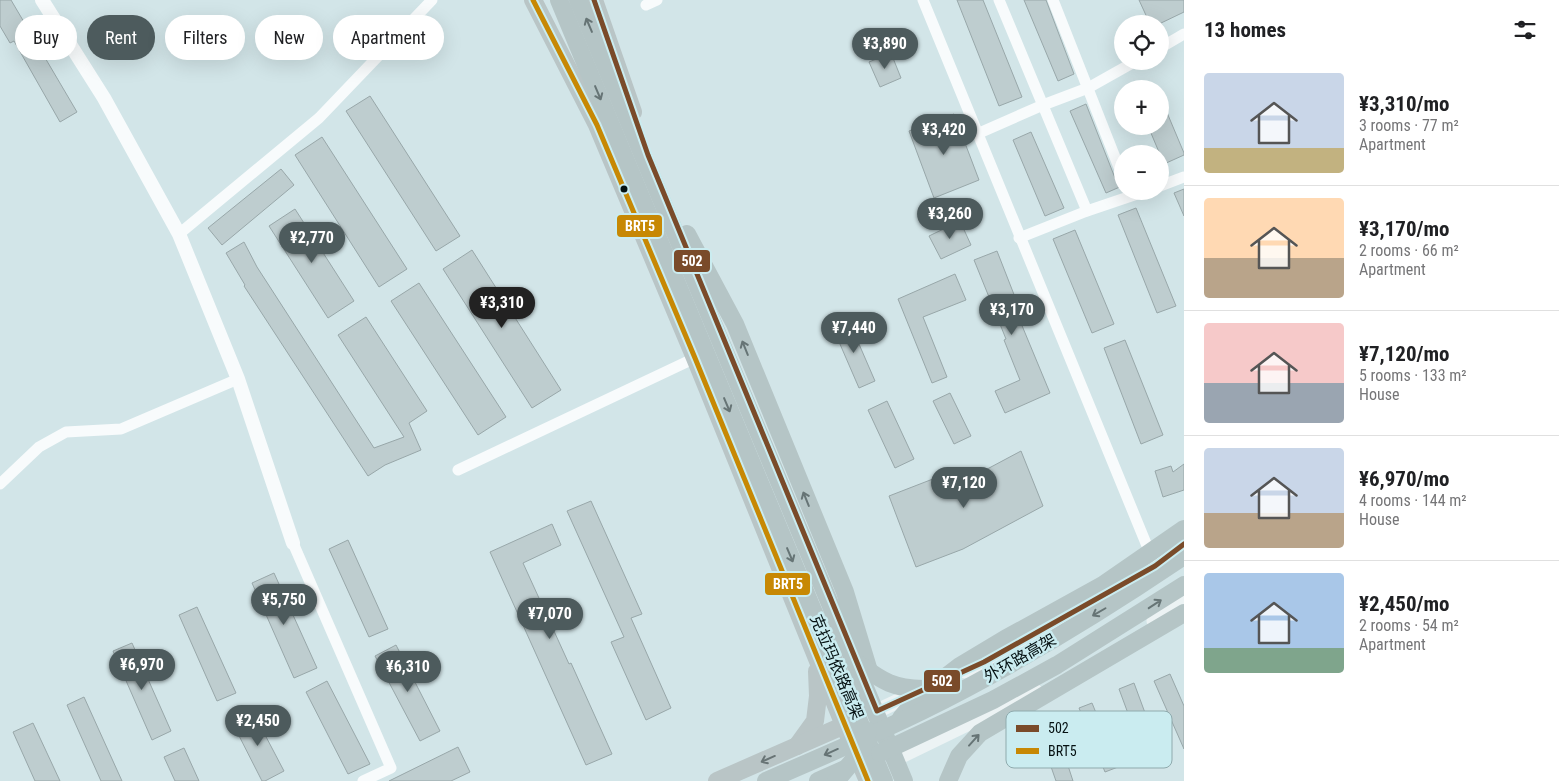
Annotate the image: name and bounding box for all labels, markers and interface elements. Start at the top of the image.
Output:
chip: Buy [15,15,77,60]
chip: Rent [87,15,155,60]
chip: Filters [165,15,245,60]
chip: New [255,15,323,60]
chip: Apartment [333,15,444,60]
map controls [1114,15,1169,200]
button: locate [1114,15,1169,70]
icon: filters [1511,16,1539,44]
one-way arrow [583,18,593,33]
text: 13 homes [1204,18,1286,42]
pin: ¥3,890 [844,28,926,70]
text: ¥3,890 [863,34,907,53]
button: + [1114,80,1169,135]
one-way arrow [594,86,603,101]
text: ¥3,310/mo [1359,92,1450,116]
icon: home [1244,93,1304,153]
pin: ¥3,420 [903,114,985,156]
text: 3 rooms · 77 m² [1359,116,1459,135]
text: ¥3,420 [922,120,966,139]
text: Apartment [1359,135,1426,154]
button: − [1114,145,1169,200]
unlabelled marker [619,184,629,194]
pin: ¥3,260 [909,198,991,240]
text: ¥3,260 [928,204,972,223]
line badge: BRT5 [616,214,663,238]
text: ¥3,170/mo [1359,217,1450,241]
text: BRT5 [625,218,655,234]
icon: home [1244,218,1304,278]
pin: ¥2,770 [271,222,353,264]
text: ¥2,770 [290,228,334,247]
text: 2 rooms · 66 m² [1359,241,1459,260]
line badge: 502 [673,249,711,273]
text: 502 [681,253,703,269]
text: Apartment [1359,260,1426,279]
pin: ¥3,310 [461,286,543,329]
text: ¥3,310 [480,293,524,312]
pin: ¥3,170 [971,294,1053,336]
text: ¥3,170 [990,300,1034,319]
pin: ¥7,440 [813,312,895,354]
text: ¥7,440 [832,318,876,337]
one-way arrow [740,341,749,356]
text: ¥7,120/mo [1359,342,1450,366]
icon: home [1244,343,1304,403]
text: 5 rooms · 133 m² [1359,366,1467,385]
text: House [1359,385,1399,404]
one-way arrow [723,397,733,412]
pin: ¥7,120 [923,466,1005,509]
text: ¥6,970/mo [1359,467,1450,491]
icon: home [1244,468,1304,528]
text: ¥7,120 [942,473,986,492]
text: 4 rooms · 144 m² [1359,491,1467,510]
one-way arrow [801,492,811,507]
text: House [1359,510,1399,529]
one-way arrow [786,547,795,562]
line badge: BRT5 [764,572,811,596]
text: BRT5 [773,576,803,592]
pin: ¥5,750 [243,584,325,626]
text: ¥5,750 [262,590,306,609]
text: ¥2,450/mo [1359,592,1450,616]
icon: home [1244,593,1304,653]
pin: ¥7,070 [509,598,591,640]
one-way arrow [1147,598,1161,608]
text: ¥7,070 [528,604,572,623]
one-way arrow [1093,607,1107,617]
street label: 克拉玛依路高架 [806,612,868,722]
text: 2 rooms · 54 m² [1359,616,1459,635]
street label: 外环路高架 [981,630,1059,686]
text: Apartment [1359,635,1426,654]
pin: ¥6,970 [101,648,183,691]
pin: ¥6,310 [367,650,449,693]
text: ¥6,970 [120,655,164,674]
text: ¥6,310 [386,657,430,676]
line badge: 502 [923,669,961,693]
text: 502 [931,673,953,689]
pin: ¥2,450 [217,704,299,747]
text: ¥2,450 [236,711,280,730]
legend [1006,711,1172,768]
text: 502 [1048,720,1069,736]
one-way arrow [968,734,980,747]
text: BRT5 [1048,743,1077,759]
one-way arrow [824,747,839,757]
one-way arrow [761,754,776,764]

